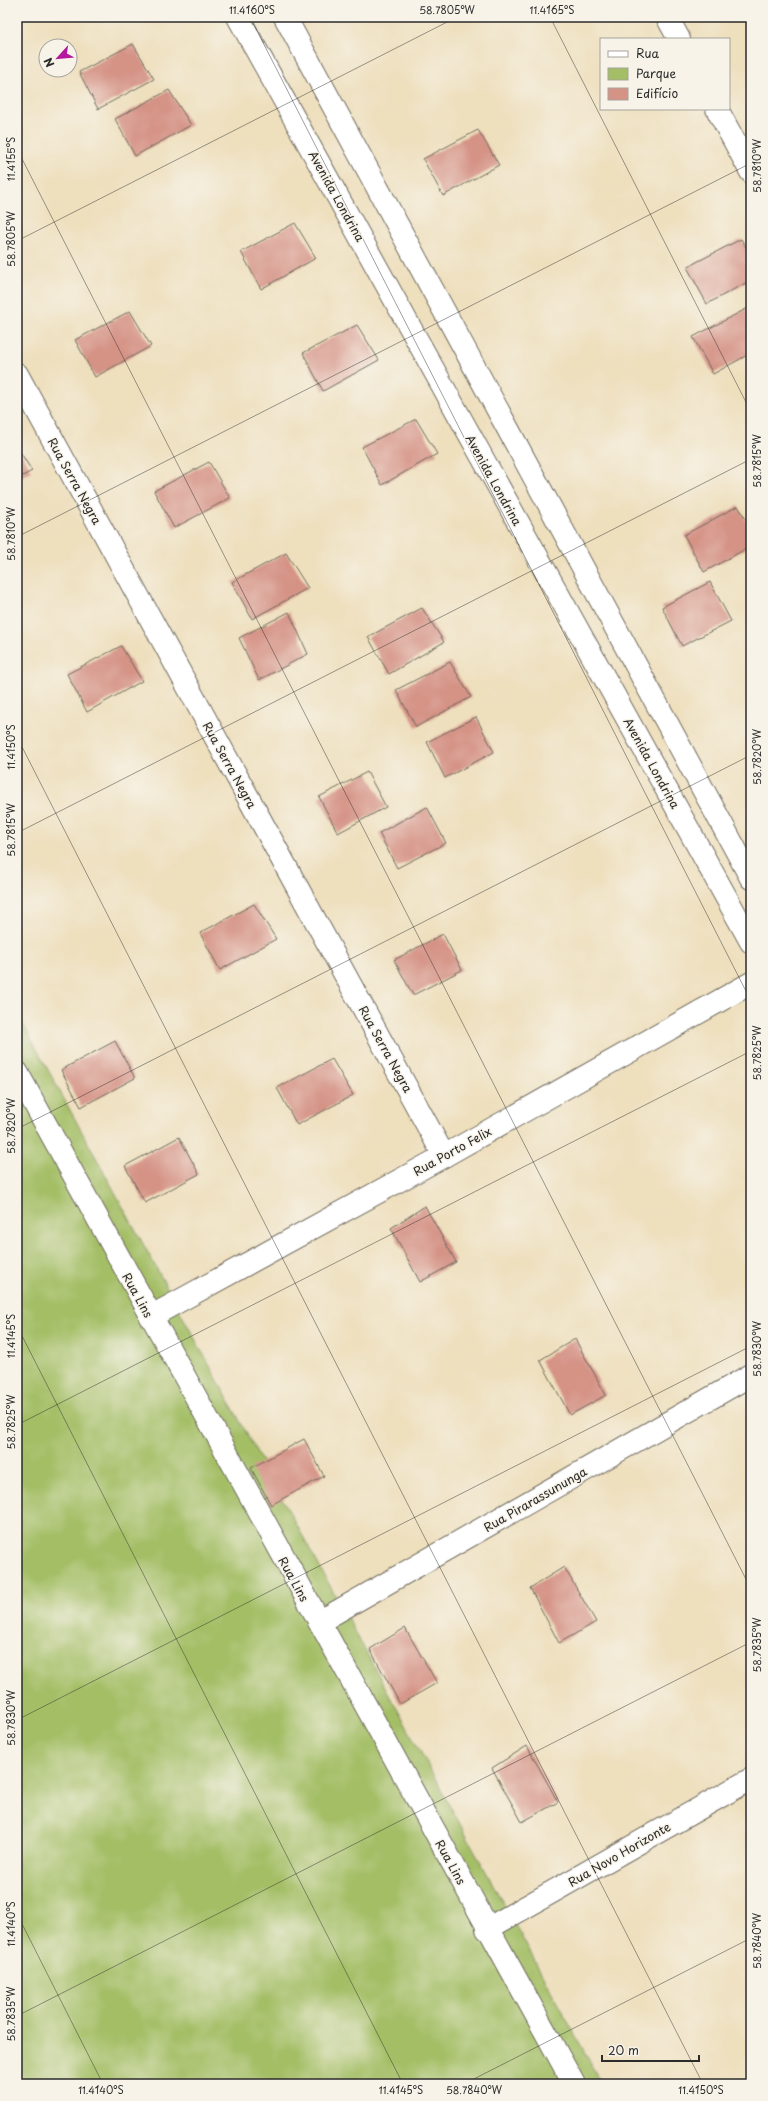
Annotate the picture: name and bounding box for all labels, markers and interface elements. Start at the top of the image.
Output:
text: 11.4160°S [229,2,275,17]
text: 58.7805°W [419,2,476,17]
text: 11.4165°S [530,2,574,17]
north arrow [38,38,78,78]
legend [600,38,730,110]
text: Rua [636,44,660,62]
text: N [39,55,58,71]
text: Parque [636,64,676,82]
text: Edifício [636,84,678,102]
text: 11.4155°S [3,137,18,181]
text: 58.7810°W [749,138,764,193]
street label: Avenida Londrina [305,147,370,245]
text: 58.7805°W [3,210,18,267]
street label: Avenida Londrina [462,431,527,529]
street label: Rua Serra Negra [44,434,107,528]
text: 58.7815°W [749,434,764,488]
text: 58.7810°W [3,506,18,561]
street label: Avenida Londrina [620,714,685,812]
street label: Rua Serra Negra [199,718,262,812]
text: 11.4150°S [3,724,18,770]
text: 58.7820°W [749,728,764,785]
text: 58.7815°W [3,803,18,857]
street label: Rua Serra Negra [355,1002,418,1096]
text: 58.7825°W [749,1025,764,1080]
text: 58.7820°W [3,1097,18,1154]
street label: Rua Porto Felix [410,1122,494,1180]
street label: Rua Lins [118,1269,158,1321]
text: 11.4145°S [3,1314,18,1358]
text: 58.7830°W [749,1320,764,1377]
text: 58.7825°W [3,1394,18,1449]
street label: Rua Pirarassununga [480,1462,590,1536]
street label: Rua Lins [274,1553,314,1605]
text: 58.7835°W [749,1617,764,1673]
text: 58.7830°W [3,1689,18,1746]
street label: Rua Novo Horizonte [564,1817,674,1891]
street label: Rua Lins [431,1836,471,1888]
text: 11.4140°S [3,1901,18,1947]
text: 58.7840°W [749,1912,764,1969]
text: 58.7835°W [3,1986,18,2042]
scale bar [602,2037,699,2063]
text: 20 m [608,2041,639,2059]
text: 11.4140°S [78,2082,124,2097]
text: 11.4145°S [379,2082,423,2097]
text: 58.7840°W [446,2082,503,2097]
text: 11.4150°S [678,2082,724,2097]

